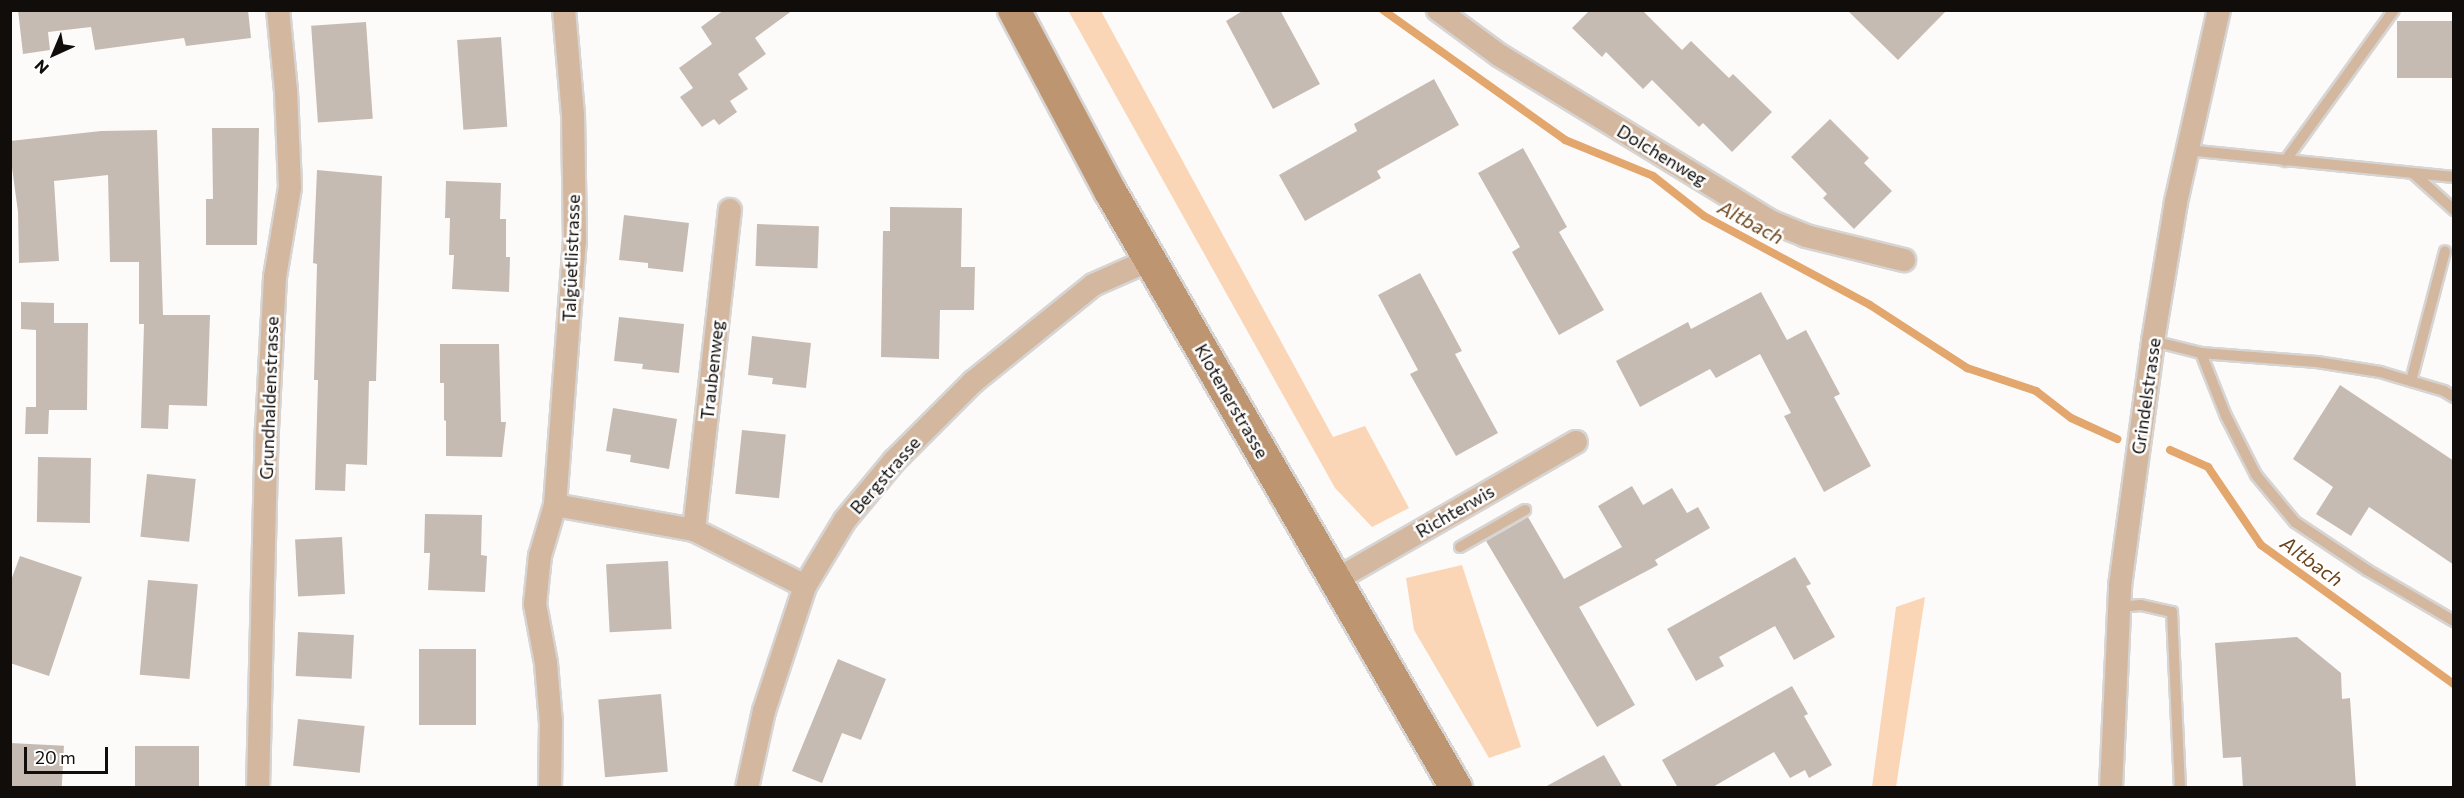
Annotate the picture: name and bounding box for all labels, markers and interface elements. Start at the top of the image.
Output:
north arrow [24,24,84,84]
text: N [30,56,52,78]
street label: Dolchenweg [1613,120,1711,190]
street label: Talgüetlistrasse [558,194,584,322]
water label: Altbach [1714,195,1788,249]
street label: Grundhaldenstrasse [255,316,283,480]
street label: Traubenweg [696,319,728,421]
street label: Grindelstrasse [2127,336,2165,456]
street label: Klotenerstrasse [1191,340,1273,462]
street label: Bergstrasse [845,432,925,518]
street label: Richterwis [1412,480,1498,542]
water label: Altbach [2276,530,2348,592]
scale bar [27,735,111,773]
text: 20 m [35,746,76,768]

